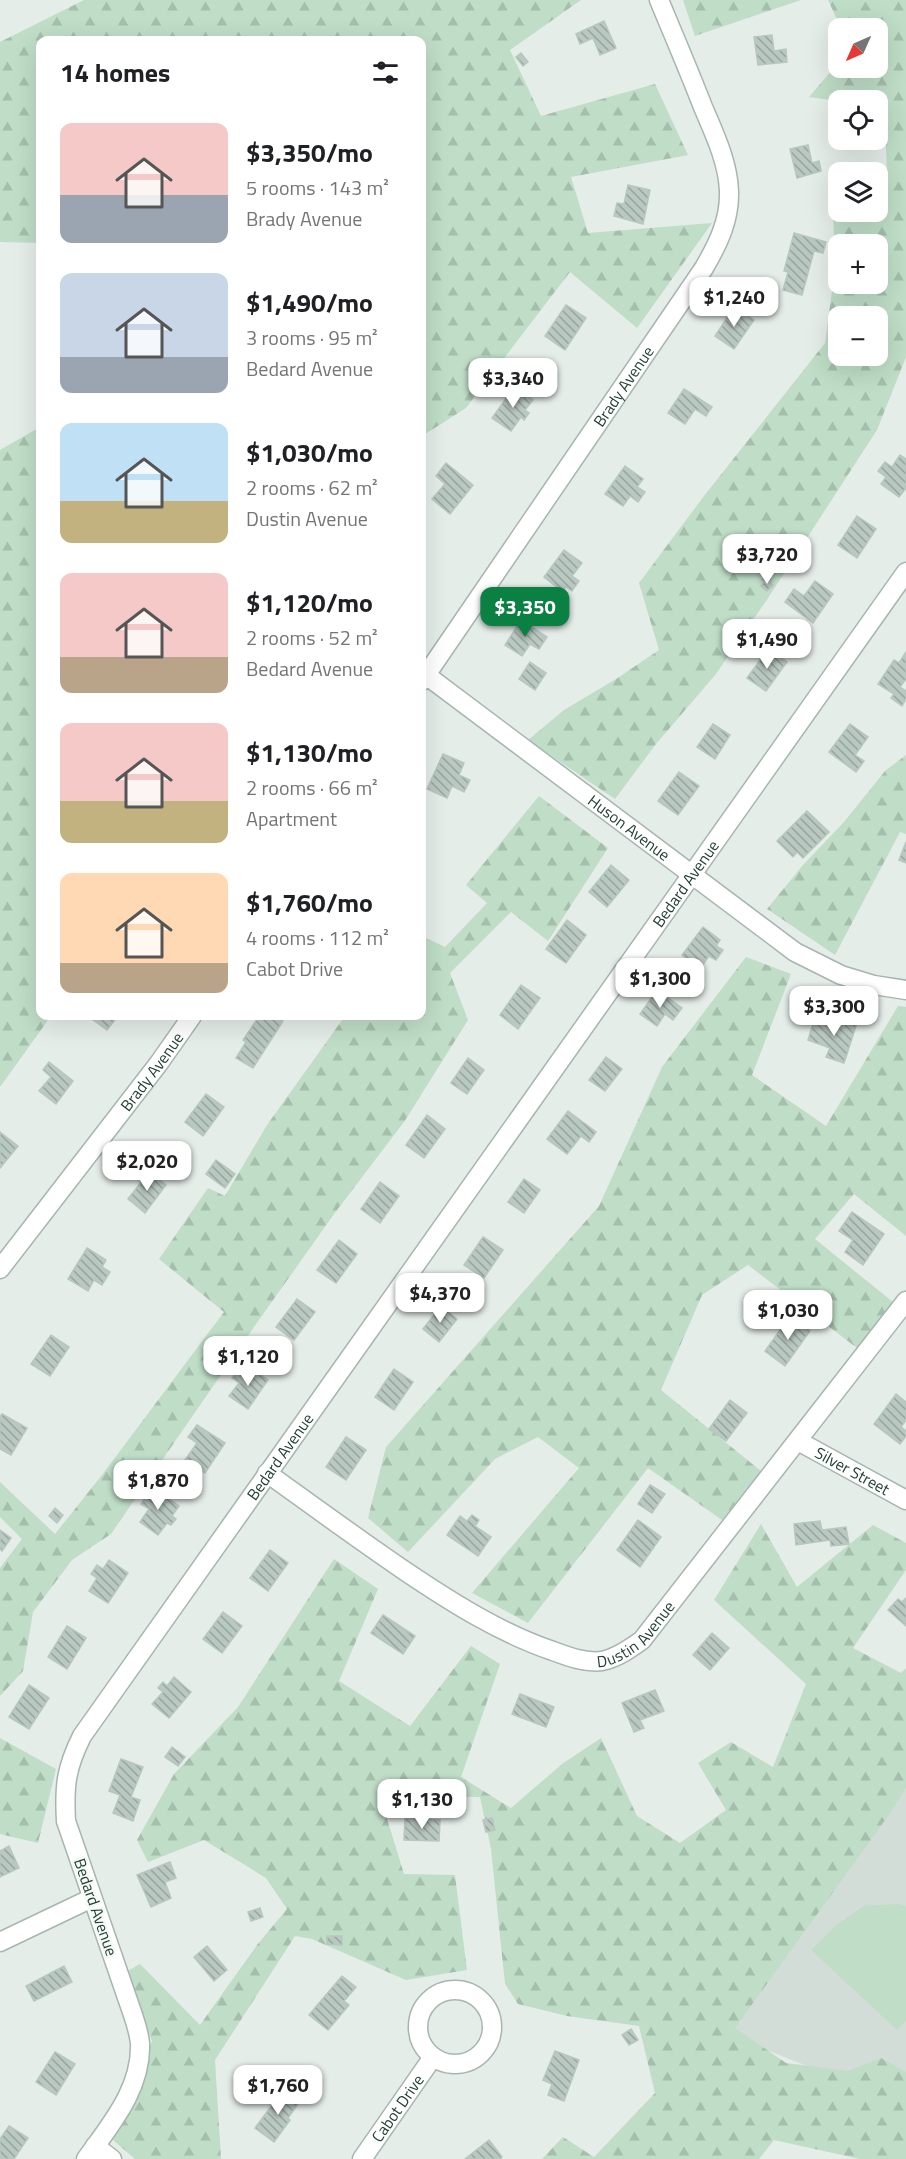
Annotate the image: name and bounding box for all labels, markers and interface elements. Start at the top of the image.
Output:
north arrow [828,18,888,78]
map controls [828,18,888,366]
text: 14 homes [60,53,170,92]
icon: filters [369,56,402,89]
button: locate [828,90,888,150]
text: $3,350/mo [246,133,373,172]
icon: home [108,147,180,219]
button: layers [828,162,888,222]
text: 5 rooms · 143 m² [246,172,389,203]
text: Brady Avenue [246,203,362,234]
button: + [828,234,888,294]
pin: $1,240 [685,277,783,328]
text: $1,240 [703,281,765,312]
text: $1,490/mo [246,283,373,322]
icon: home [108,297,180,369]
button: − [828,306,888,366]
text: 3 rooms · 95 m² [246,322,378,353]
street label: Brady Avenue [587,341,660,431]
text: Bedard Avenue [246,353,373,384]
pin: $3,340 [464,358,562,409]
text: $3,340 [482,362,544,393]
text: $1,030/mo [246,433,373,472]
icon: home [108,447,180,519]
text: 2 rooms · 62 m² [246,472,378,503]
text: Dustin Avenue [246,503,368,534]
pin: $3,720 [718,534,816,585]
text: $3,720 [736,538,798,569]
text: $1,120/mo [246,583,373,622]
pin: $3,350 [476,587,574,638]
text: $3,350 [494,591,556,622]
icon: home [108,597,180,669]
pin: $1,490 [718,619,816,670]
text: 2 rooms · 52 m² [246,622,378,653]
text: $1,490 [736,623,798,654]
text: Bedard Avenue [246,653,373,684]
text: $1,130/mo [246,733,373,772]
icon: home [108,747,180,819]
text: 2 rooms · 66 m² [246,772,378,803]
street label: Huson Avenue [583,789,675,866]
text: Apartment [246,803,337,834]
street label: Bedard Avenue [646,835,725,932]
text: $1,760/mo [246,883,373,922]
icon: home [108,897,180,969]
text: 4 rooms · 112 m² [246,922,389,953]
text: Cabot Drive [246,953,343,984]
pin: $1,300 [611,958,709,1009]
text: $1,300 [629,962,691,993]
pin: $3,300 [785,986,883,1037]
text: $3,300 [803,990,865,1021]
street label: Brady Avenue [114,1027,189,1116]
pin: $2,020 [98,1141,196,1192]
text: $2,020 [116,1145,178,1176]
pin: $4,370 [391,1273,489,1324]
text: $4,370 [409,1277,471,1308]
pin: $1,030 [739,1290,837,1341]
text: $1,030 [757,1294,819,1325]
pin: $1,120 [199,1336,297,1387]
text: $1,120 [217,1340,279,1371]
street label: Bedard Avenue [241,1408,319,1505]
street label: Silver Street [811,1441,894,1501]
pin: $1,870 [109,1460,207,1511]
text: $1,870 [127,1464,189,1495]
street label: Dustin Avenue [595,1596,680,1674]
pin: $1,130 [373,1779,471,1830]
text: $1,130 [391,1783,453,1814]
street label: Bedard Avenue [68,1855,124,1959]
pin: $1,760 [229,2065,327,2116]
text: $1,760 [247,2069,309,2100]
street label: Cabot Drive [365,2069,429,2147]

